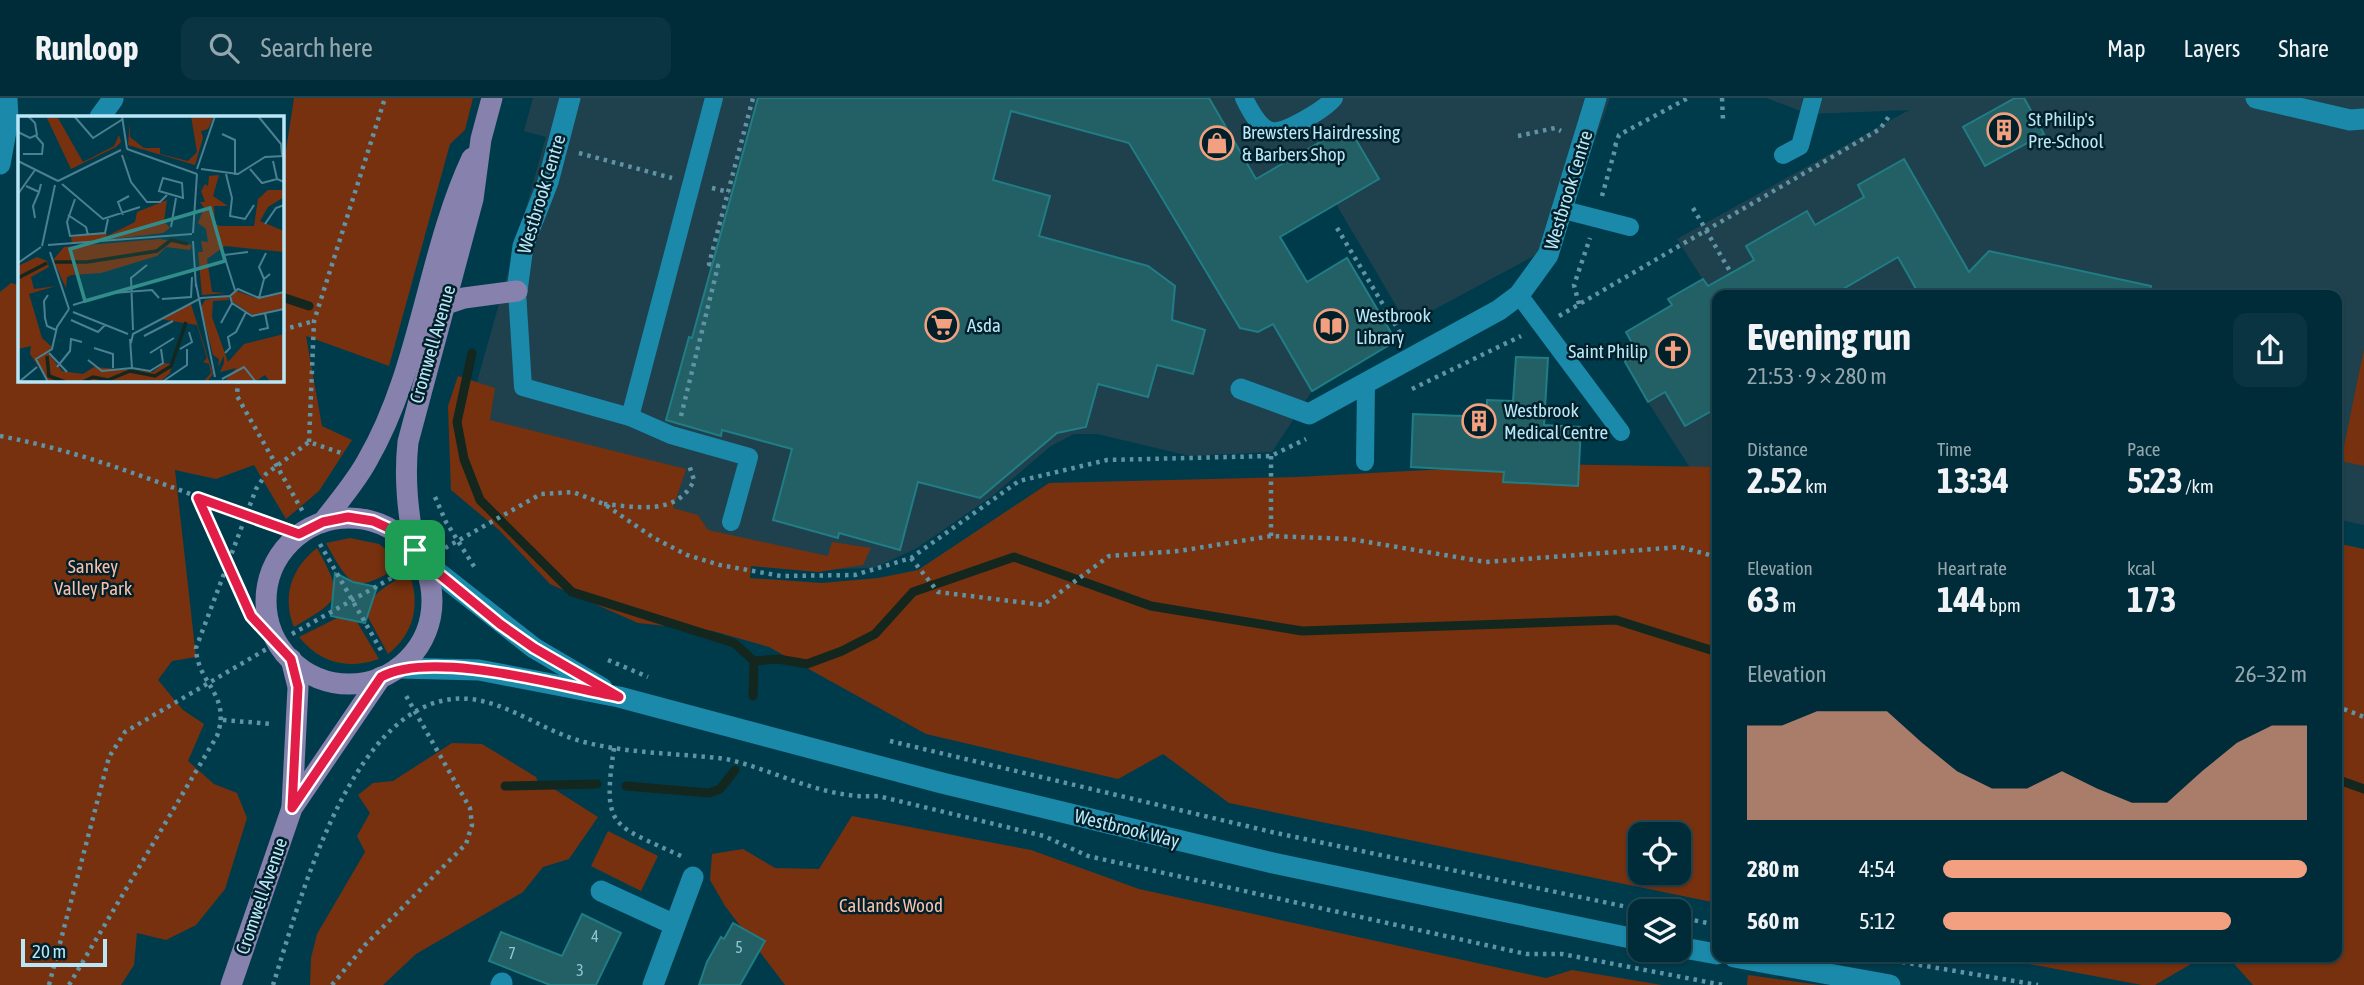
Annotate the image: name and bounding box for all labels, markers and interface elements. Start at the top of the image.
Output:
search box [181,17,671,80]
text: Runloop [35,29,139,67]
icon: search [205,29,243,67]
text: Search here [261,33,373,63]
text: Map [2107,35,2146,62]
text: Layers [2184,35,2240,62]
text: Share [2278,35,2329,62]
place label: St Philip's Pre-School [2028,108,2103,152]
building icon: St Philip's Pre-School [1985,111,2023,149]
inset map [18,116,284,382]
place label: Brewsters Hairdressing & Barbers Shop [1242,121,1401,165]
shop icon: Brewsters Hairdressing & Barbers Shop [1198,124,1236,162]
street label: Westbrook Centre [1539,128,1597,252]
street label: Westbrook Centre [512,132,570,256]
street label: Cromwell Avenue [405,282,459,406]
place label: Westbrook Library [1356,304,1431,348]
supermarket icon: Asda [923,306,961,344]
library icon: Westbrook Library [1312,307,1350,345]
button: share [2233,313,2307,387]
place label: Asda [967,314,1001,336]
text: Evening run [1747,315,1911,358]
church icon: Saint Philip [1654,332,1692,370]
place label: Saint Philip [1568,340,1648,362]
text: 21:53 · 9 × 280 m [1747,363,1887,389]
place label: Westbrook Medical Centre [1504,399,1608,443]
building icon: Westbrook Medical Centre [1460,402,1498,440]
text: Distance [1747,438,1808,460]
text: Time [1937,438,1972,460]
text: Pace [2127,438,2160,460]
text: 2.52 [1747,460,1803,500]
text: 13:34 [1937,460,2009,500]
text: 5:23 [2127,460,2183,500]
text: km [1803,475,1827,497]
text: /km [2183,475,2214,497]
pin [385,520,445,580]
icon: arrive [396,531,434,569]
park label: Sankey Valley Park [54,555,133,599]
text: Elevation [1747,557,1813,579]
text: Heart rate [1937,557,2007,579]
text: kcal [2127,557,2156,579]
text: 63 [1747,579,1780,619]
text: 144 [1937,579,1986,619]
text: 173 [2127,579,2176,619]
text: m [1780,594,1796,616]
text: bpm [1986,594,2021,616]
text: Elevation [1747,661,1827,687]
text: 26–32 m [2235,661,2307,687]
street label: Westbrook Way [1072,804,1182,852]
map controls [1628,822,1691,962]
button: locate [1628,822,1691,885]
street label: Cromwell Avenue [231,835,291,957]
text: 280 m [1747,856,1799,882]
text: 4:54 [1859,856,1896,882]
park label: Callands Wood [839,894,943,916]
button: layers [1628,899,1691,962]
text: 560 m [1747,908,1799,934]
text: 5:12 [1859,908,1896,934]
house number: 4 [591,927,599,945]
scale bar [21,936,107,968]
house number: 5 [735,938,743,956]
text: 20 m [32,940,66,962]
house number: 7 [508,944,516,962]
house number: 3 [576,961,584,979]

